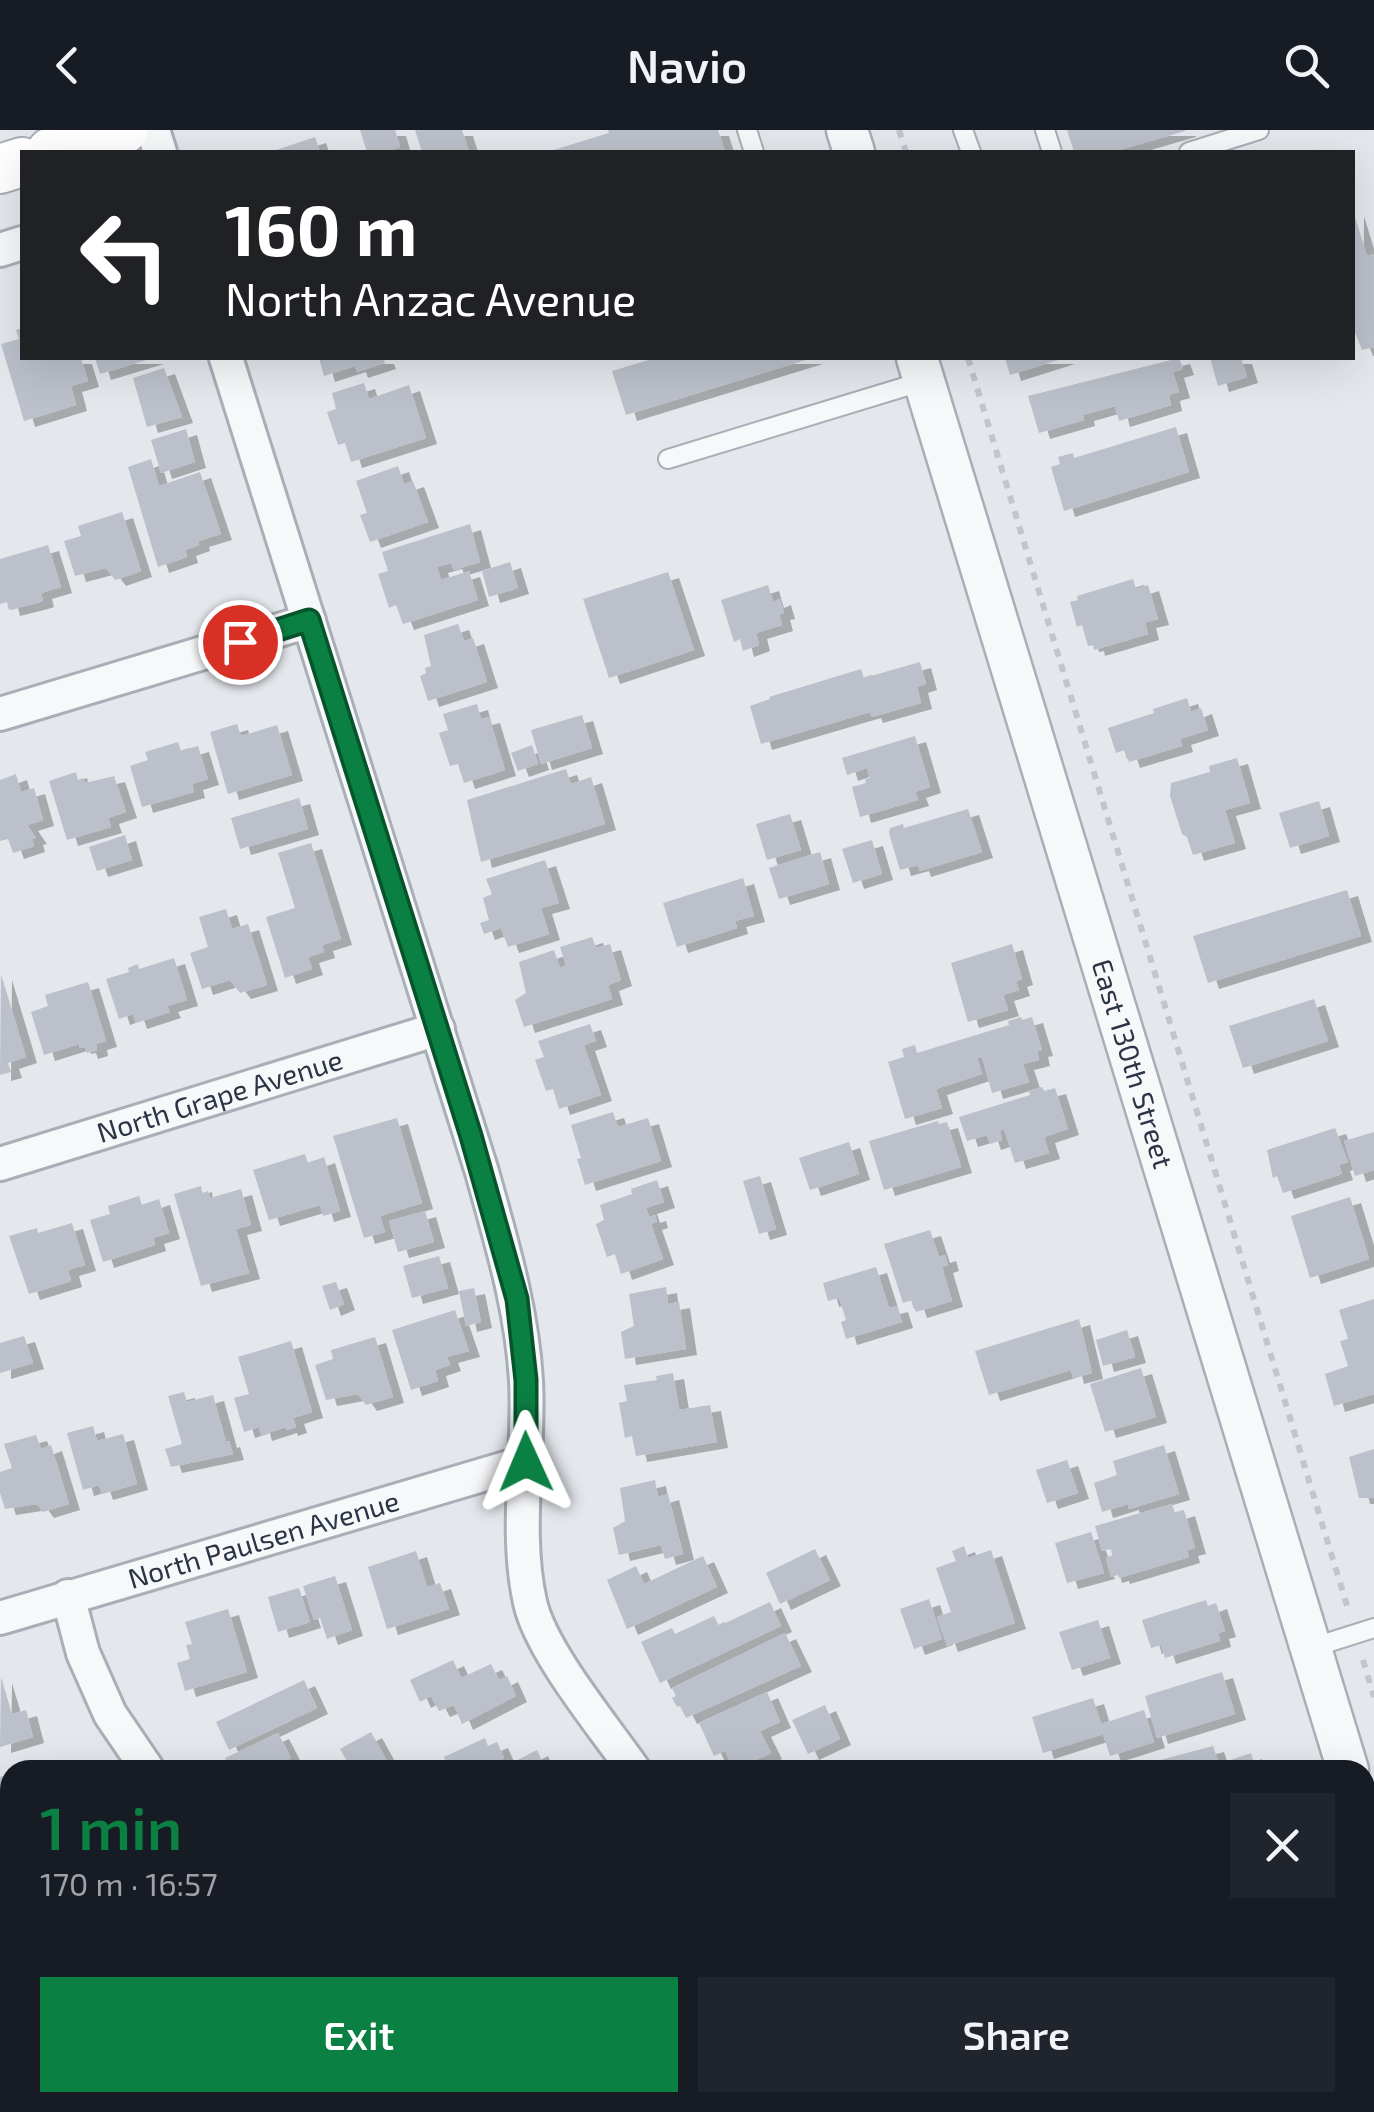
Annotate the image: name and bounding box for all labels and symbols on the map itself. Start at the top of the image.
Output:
pin [198,600,283,685]
street label: East 130th Street [1085,955,1181,1172]
street label: North Grape Avenue [93,1041,346,1149]
position arrow [474,1410,578,1514]
street label: North Paulsen Avenue [124,1483,403,1595]

